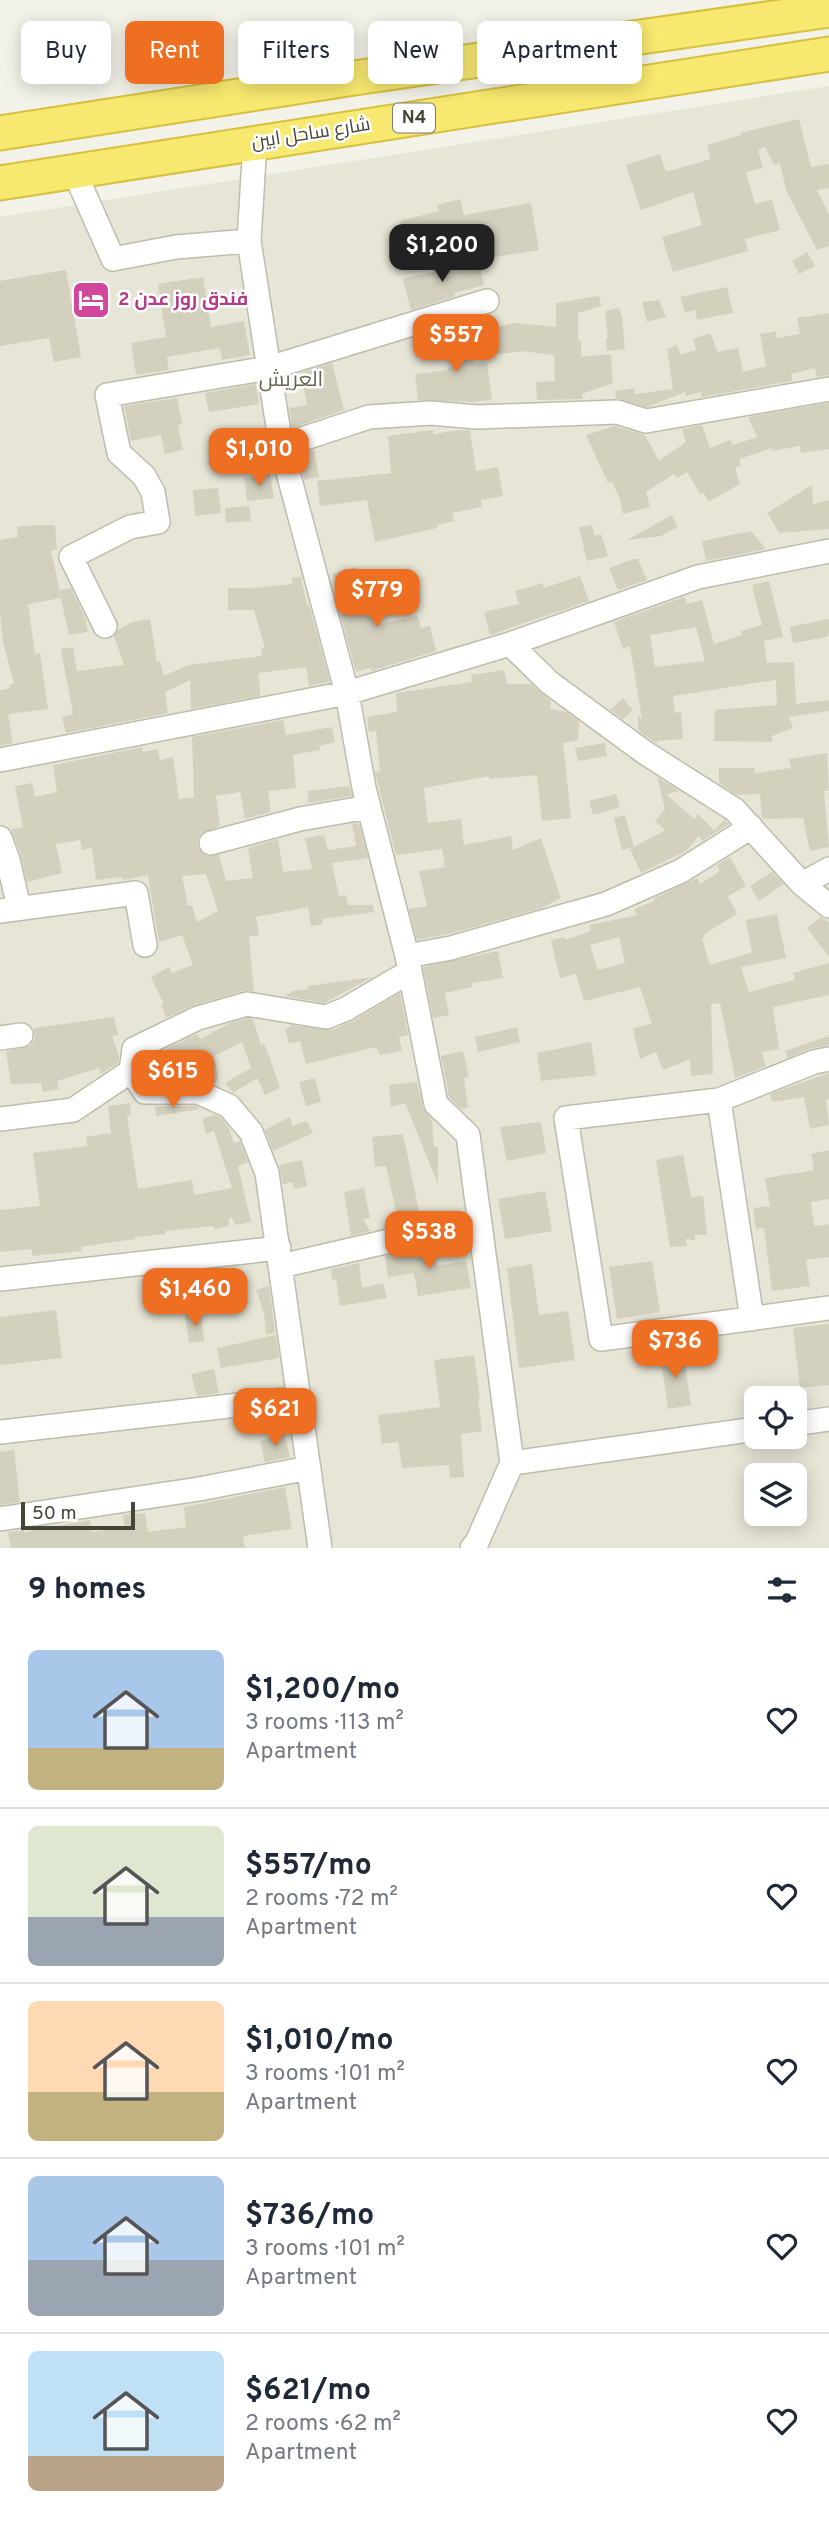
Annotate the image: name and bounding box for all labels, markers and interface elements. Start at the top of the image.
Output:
chip: Buy [21,21,111,84]
chip: Rent [125,21,224,84]
chip: Filters [238,21,354,84]
chip: New [368,21,463,84]
chip: Apartment [477,21,642,84]
road number: N4 [393,104,435,132]
street label: شارع ساحل ابين [250,113,372,155]
pin: $1,200 [385,224,499,284]
text: $1,200 [405,232,479,261]
hotel icon: فندق روز عدن 2 [70,279,112,321]
place label: فندق روز عدن 2 [118,288,248,312]
pin: $557 [415,314,497,374]
text: $557 [429,322,483,351]
district label: العريش [259,367,323,394]
pin: $1,010 [202,428,316,488]
text: $1,010 [225,436,293,465]
pin: $779 [336,570,418,629]
text: $779 [351,577,403,606]
pin: $615 [132,1050,214,1110]
text: $615 [147,1058,199,1087]
pin: $538 [388,1212,470,1271]
text: $538 [401,1219,457,1248]
pin: $1,460 [138,1268,252,1328]
text: $1,460 [158,1276,232,1305]
pin: $736 [634,1320,716,1380]
text: $736 [648,1328,702,1357]
map controls [744,1386,807,1526]
button: locate [744,1386,807,1449]
pin: $621 [234,1388,316,1448]
text: $621 [249,1396,301,1425]
button: layers [744,1463,807,1526]
scale bar [21,1499,135,1531]
text: 50 m [32,1502,77,1526]
icon: filters [763,1571,801,1609]
text: 9 homes [28,1572,146,1609]
text: $1,200/mo [245,1672,400,1709]
icon: home [84,1678,168,1762]
icon: heart [763,1701,801,1739]
text: 3 rooms · 113 m² [245,1709,404,1738]
text: Apartment [245,1738,357,1767]
text: $557/mo [245,1848,372,1885]
icon: home [84,1854,168,1938]
icon: heart [763,1877,801,1915]
text: 2 rooms · 72 m² [245,1885,398,1914]
text: Apartment [245,1914,357,1943]
text: $1,010/mo [245,2023,393,2060]
icon: home [84,2029,168,2113]
icon: heart [763,2052,801,2090]
text: 3 rooms · 101 m² [245,2060,405,2089]
text: Apartment [245,2089,357,2118]
text: $736/mo [245,2198,374,2235]
icon: home [84,2204,168,2288]
icon: heart [763,2227,801,2265]
text: 3 rooms · 101 m² [245,2235,405,2264]
text: Apartment [245,2264,357,2293]
text: $621/mo [245,2373,371,2410]
icon: home [84,2379,168,2463]
icon: heart [763,2402,801,2440]
text: 2 rooms · 62 m² [245,2410,401,2439]
text: Apartment [245,2439,357,2468]

